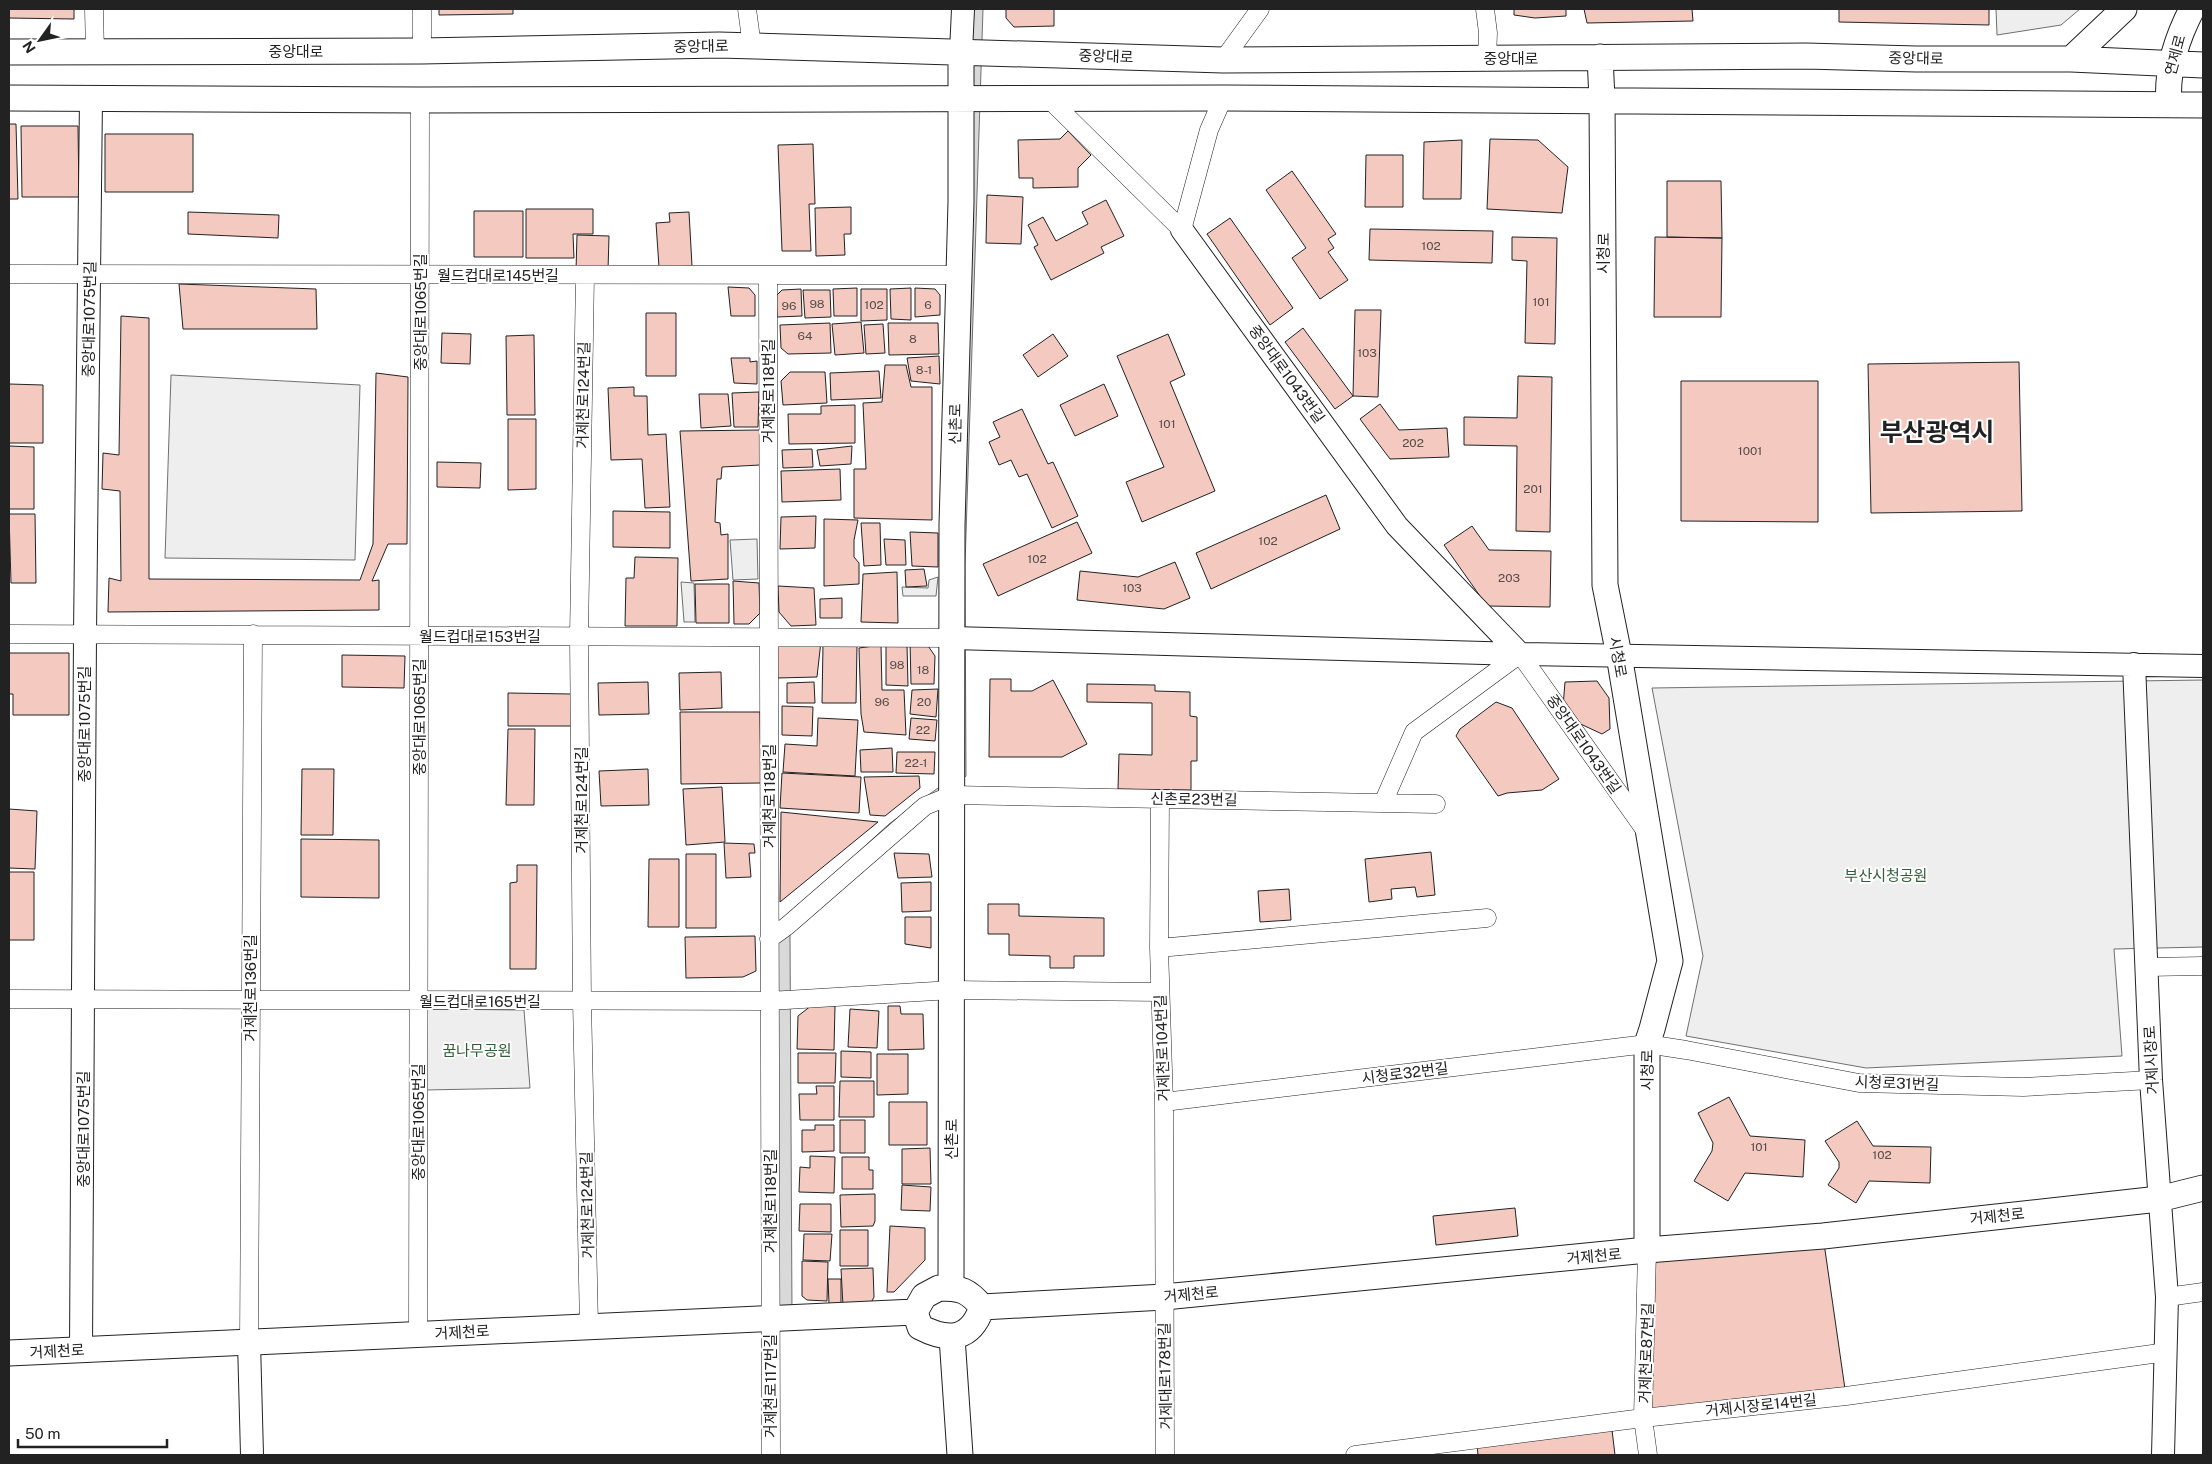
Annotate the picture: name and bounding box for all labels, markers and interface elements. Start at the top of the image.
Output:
north arrow [15,15,65,65]
street label: 연제로 [2161,33,2189,77]
street label: 중앙대로 [673,37,729,55]
text: N [19,38,39,56]
street label: 중앙대로 [268,43,324,60]
street label: 중앙대로 [1078,47,1134,65]
street label: 중앙대로 [1888,49,1944,67]
street label: 중앙대로 [1483,50,1539,67]
street label: 시청로 [1595,232,1612,274]
house number: 102 [1421,239,1441,253]
street label: 중앙대로1065번길 [412,254,429,370]
street label: 중앙대로1075번길 [79,261,99,377]
street label: 월드컵대로145번길 [437,267,559,284]
house number: 101 [1532,295,1550,309]
house number: 98 [809,297,825,311]
house number: 102 [864,298,884,312]
house number: 6 [924,298,932,312]
house number: 96 [782,299,796,313]
street label: 중앙대로1043번길 [1246,322,1328,426]
house number: 64 [798,329,813,343]
house number: 8 [909,332,917,346]
street label: 거제천로118번길 [760,339,777,443]
street label: 거제천로124번길 [574,341,592,449]
house number: 103 [1357,346,1377,360]
house number: 8-1 [916,363,932,377]
street label: 신촌로 [946,403,964,445]
house number: 101 [1158,417,1176,431]
district label: 부산광역시 [1879,417,1995,447]
house number: 202 [1402,436,1424,450]
house number: 1001 [1738,444,1762,458]
house number: 201 [1523,482,1543,496]
house number: 102 [1258,534,1278,548]
house number: 102 [1027,552,1047,566]
house number: 203 [1498,571,1520,585]
house number: 103 [1122,581,1142,595]
street label: 월드컵대로153번길 [419,628,541,645]
street label: 시청로 [1606,635,1630,679]
house number: 98 [889,658,905,672]
street label: 중앙대로1065번길 [411,659,428,775]
house number: 18 [917,663,930,677]
street label: 중앙대로1075번길 [76,666,93,782]
street label: 중앙대로1043번길 [1544,691,1624,797]
house number: 96 [875,695,889,709]
house number: 20 [917,695,931,709]
house number: 22 [916,723,930,737]
street label: 거제천로118번길 [761,744,778,848]
street label: 거제천로124번길 [573,746,590,854]
house number: 22-1 [905,756,927,770]
street label: 신촌로23번길 [1150,790,1238,808]
park label: 부산시청공원 [1845,867,1927,884]
street label: 거제천로136번길 [242,934,259,1042]
street label: 월드컵대로165번길 [419,993,541,1010]
street label: 거제천로104번길 [1152,994,1172,1102]
street label: 거제시장로 [2141,1025,2161,1095]
park label: 꿈나무공원 [442,1042,512,1059]
street label: 시청로 [1638,1049,1656,1091]
street label: 시청로32번길 [1361,1059,1449,1087]
street label: 중앙대로1065번길 [410,1064,427,1180]
street label: 중앙대로1075번길 [75,1071,92,1187]
street label: 시청로31번길 [1854,1073,1940,1093]
street label: 신촌로 [943,1118,960,1160]
house number: 101 [1750,1140,1768,1154]
house number: 102 [1872,1148,1892,1162]
street label: 거제천로118번길 [762,1149,779,1253]
street label: 거제천로124번길 [578,1151,596,1259]
street label: 거제천로 [1969,1205,2025,1227]
street label: 거제천로 [1566,1245,1622,1267]
street label: 거제천로 [1163,1283,1219,1305]
street label: 거제천로87번길 [1636,1302,1656,1404]
street label: 거제천로 [434,1322,490,1342]
street label: 거제대로178번길 [1156,1322,1174,1430]
street label: 거제천로117번길 [762,1334,779,1438]
street label: 거제천로 [29,1341,85,1361]
street label: 거제시장로14번길 [1704,1391,1818,1419]
scale bar [18,1416,166,1448]
text: 50 m [25,1425,60,1442]

